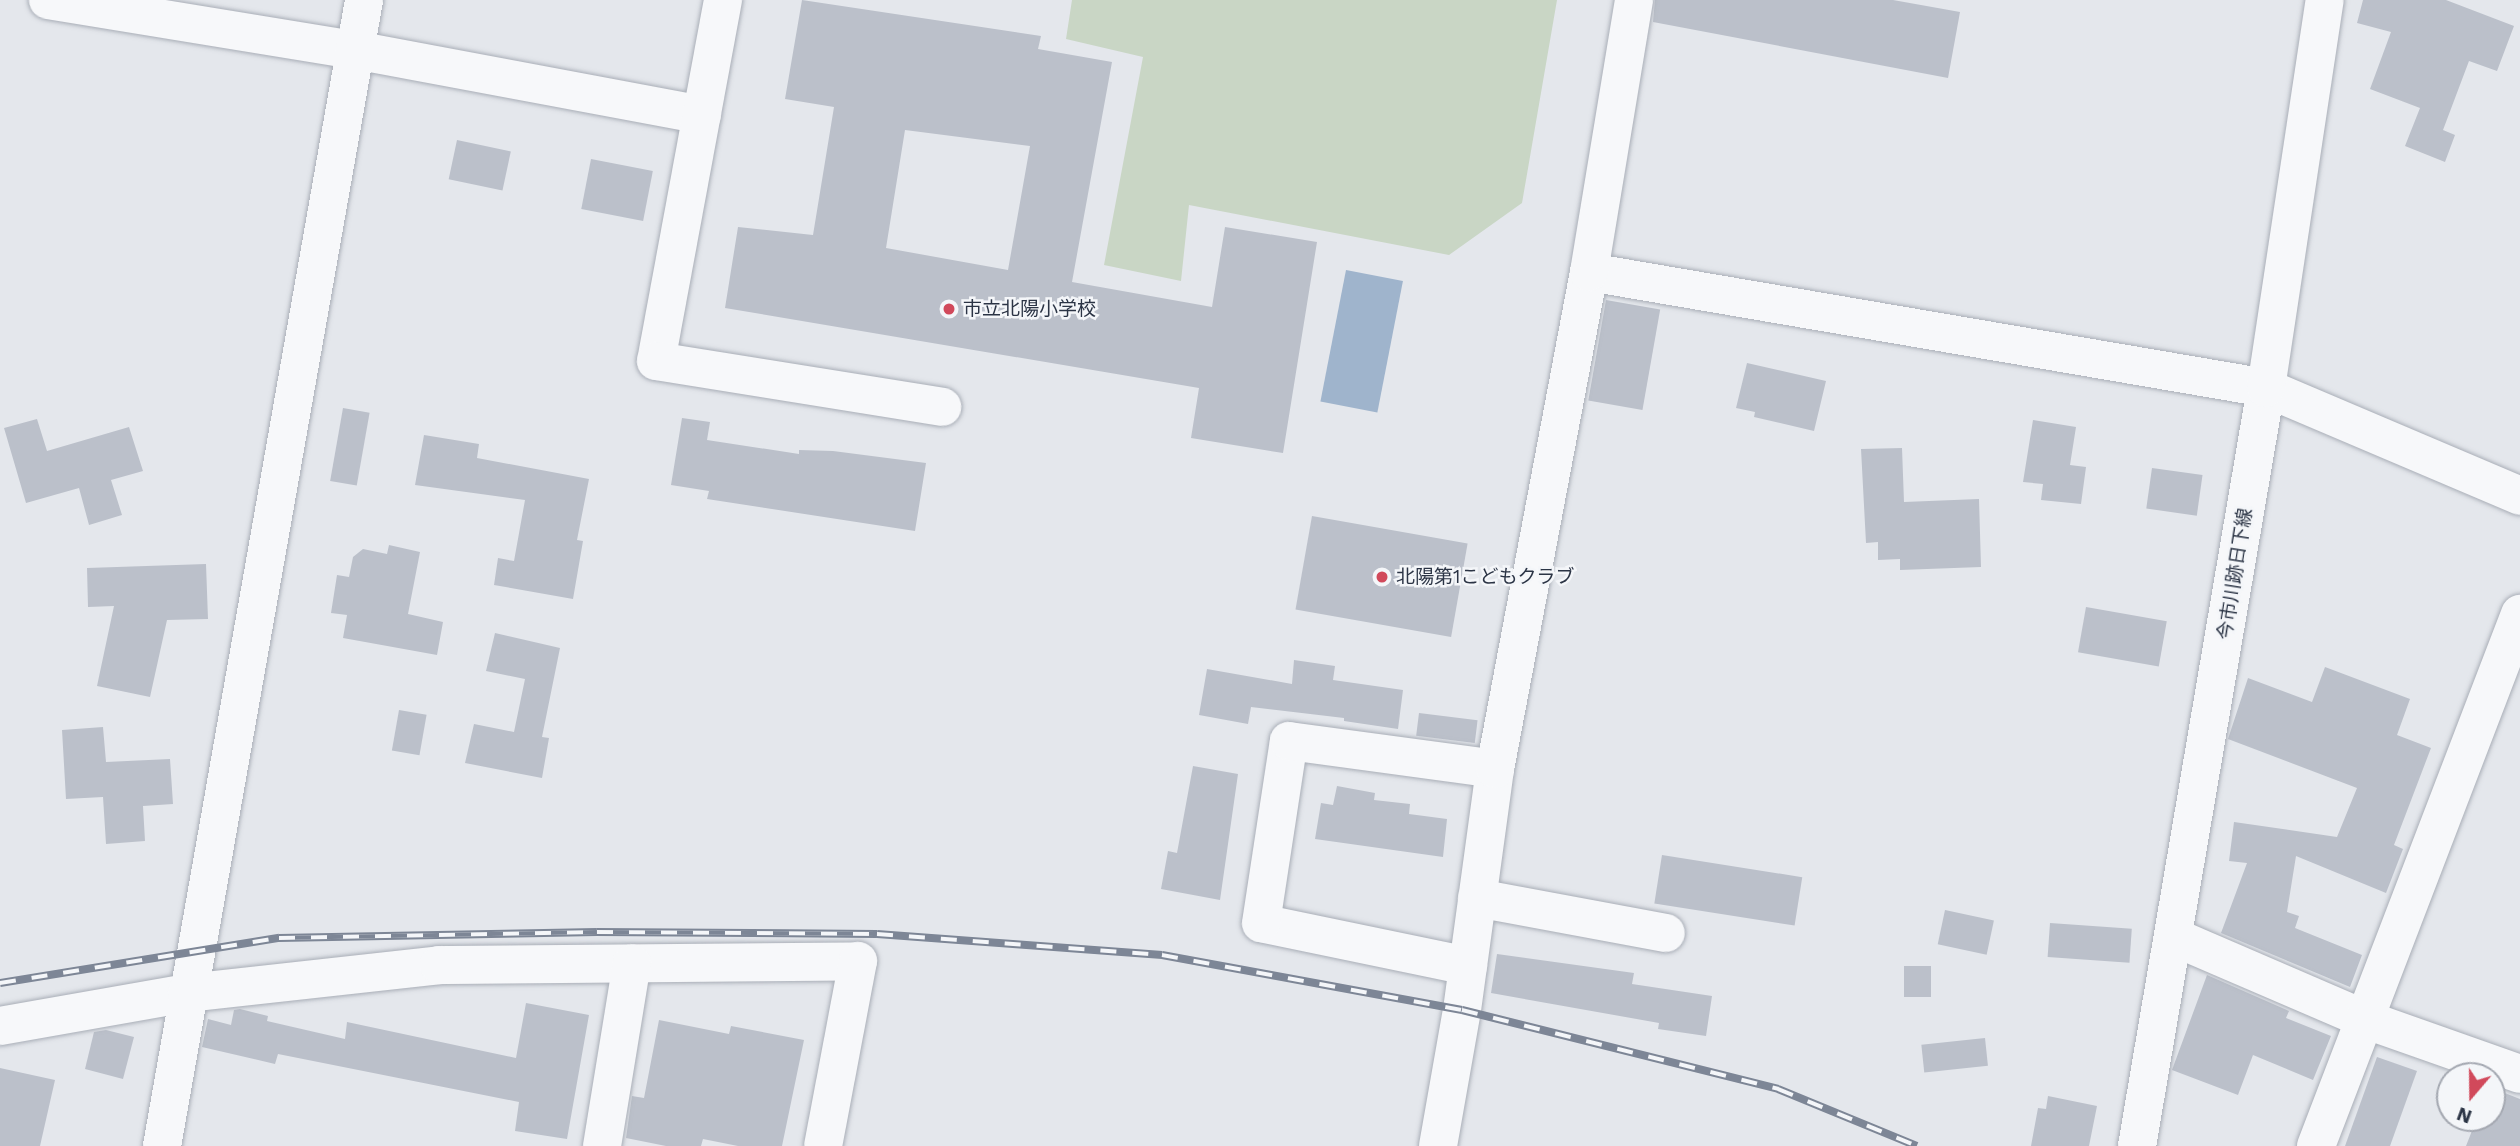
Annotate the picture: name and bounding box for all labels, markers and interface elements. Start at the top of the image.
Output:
place label: 市立北陽小学校 [963,298,1096,320]
marker: 市立北陽小学校 [941,301,957,317]
street label: 今市川跡日下線 [2213,507,2257,641]
place label: 北陽第1こどもクラブ [1396,566,1574,588]
marker: 北陽第1こどもクラブ [1374,569,1390,585]
north arrow [2436,1062,2506,1132]
text: N [2454,1102,2475,1129]

